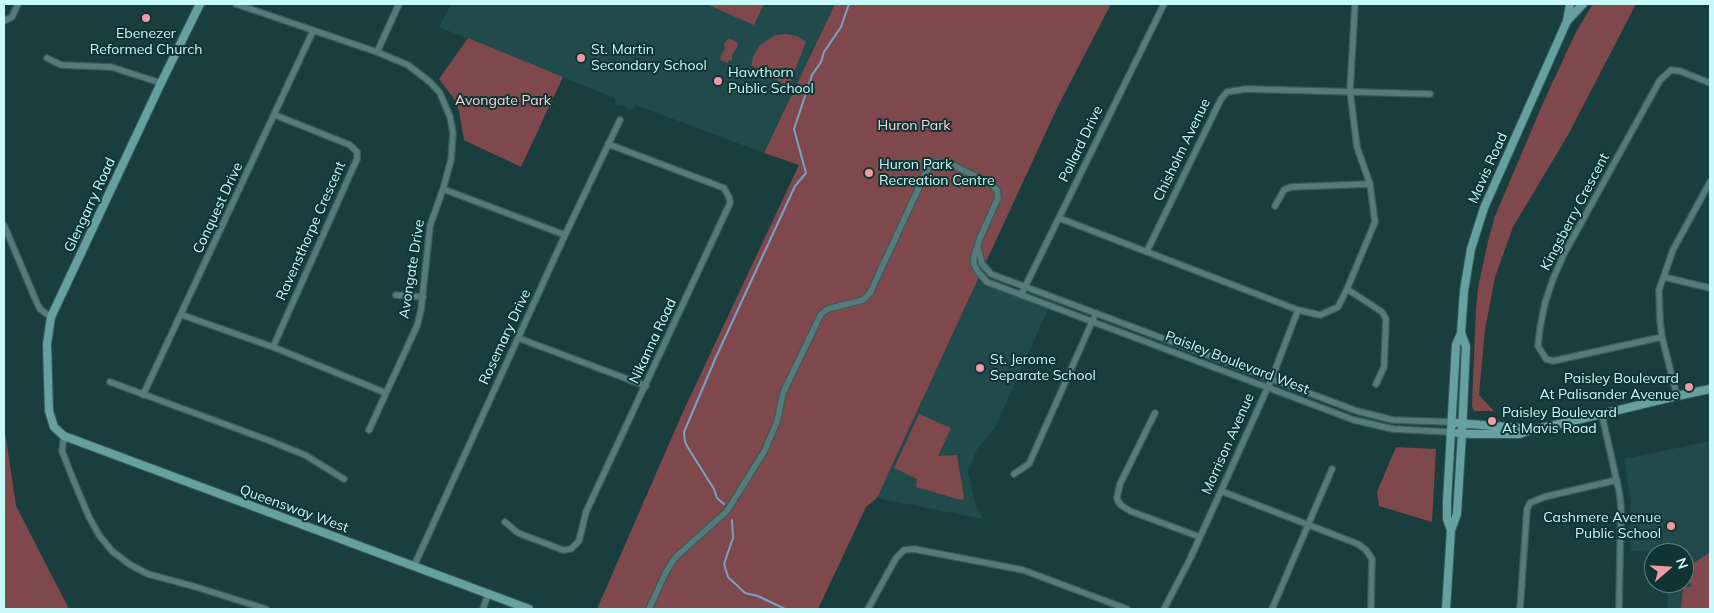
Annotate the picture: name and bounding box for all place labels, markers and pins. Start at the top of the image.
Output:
marker: Ebenezer Reformed Church [140,12,152,24]
place label: Ebenezer Reformed Church [90,26,202,58]
place label: St. Martin Secondary School [591,42,707,74]
marker: St. Martin Secondary School [575,52,587,64]
place label: Hawthorn Public School [728,65,814,98]
marker: Hawthorn Public School [712,75,724,87]
place label: Huron Park Recreation Centre [879,157,995,190]
marker: Huron Park Recreation Centre [863,167,875,179]
place label: St. Jerome Separate School [990,352,1096,384]
marker: St. Jerome Separate School [974,362,986,374]
place label: Paisley Boulevard At Palisander Avenue [1539,371,1679,404]
marker: Paisley Boulevard At Palisander Avenue [1683,381,1695,393]
place label: Paisley Boulevard At Mavis Road [1502,405,1617,438]
marker: Paisley Boulevard At Mavis Road [1486,415,1498,427]
place label: Cashmere Avenue Public School [1543,510,1661,542]
marker: Cashmere Avenue Public School [1665,520,1677,532]

